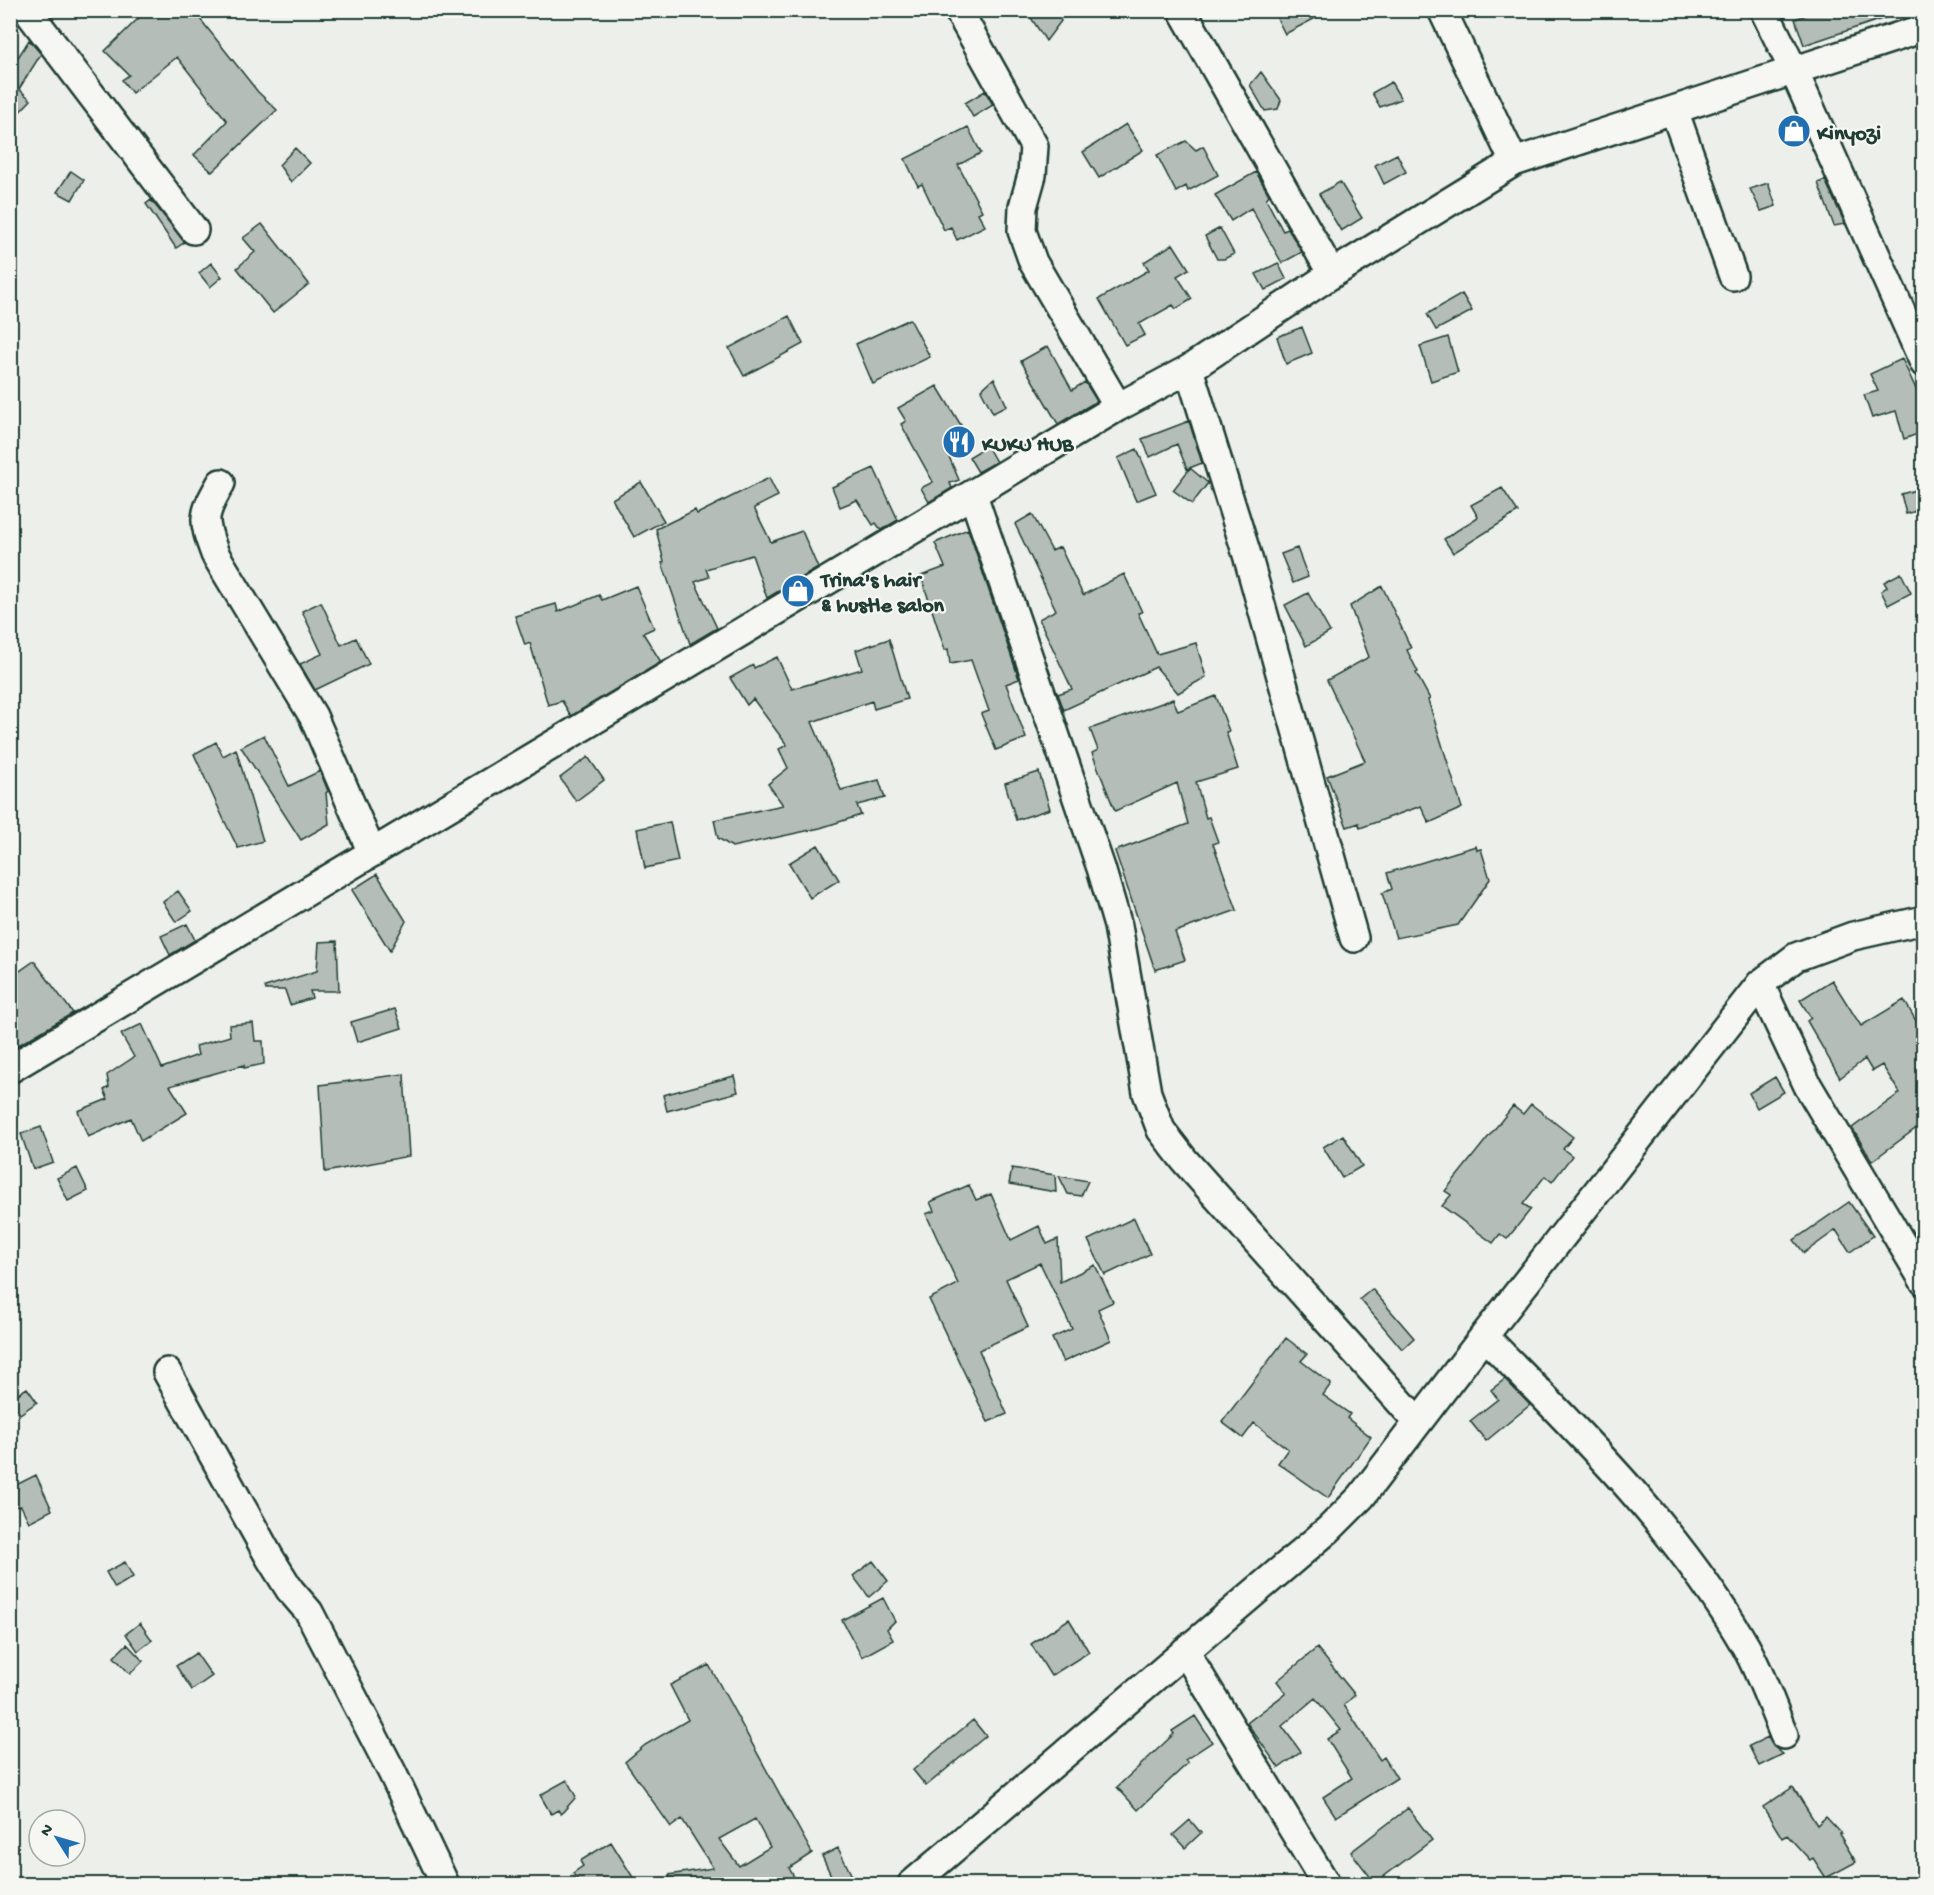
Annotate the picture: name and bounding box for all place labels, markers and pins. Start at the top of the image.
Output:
shop icon: Kinyozi [1776,113,1812,149]
place label: Kinyozi [1816,122,1881,148]
restaurant icon: KUKU HUB [941,424,977,460]
place label: KUKU HUB [981,433,1075,459]
place label: Trina's hair & hustle salon [819,569,945,620]
shop icon: Trina's hair & hustle salon [780,573,816,609]

